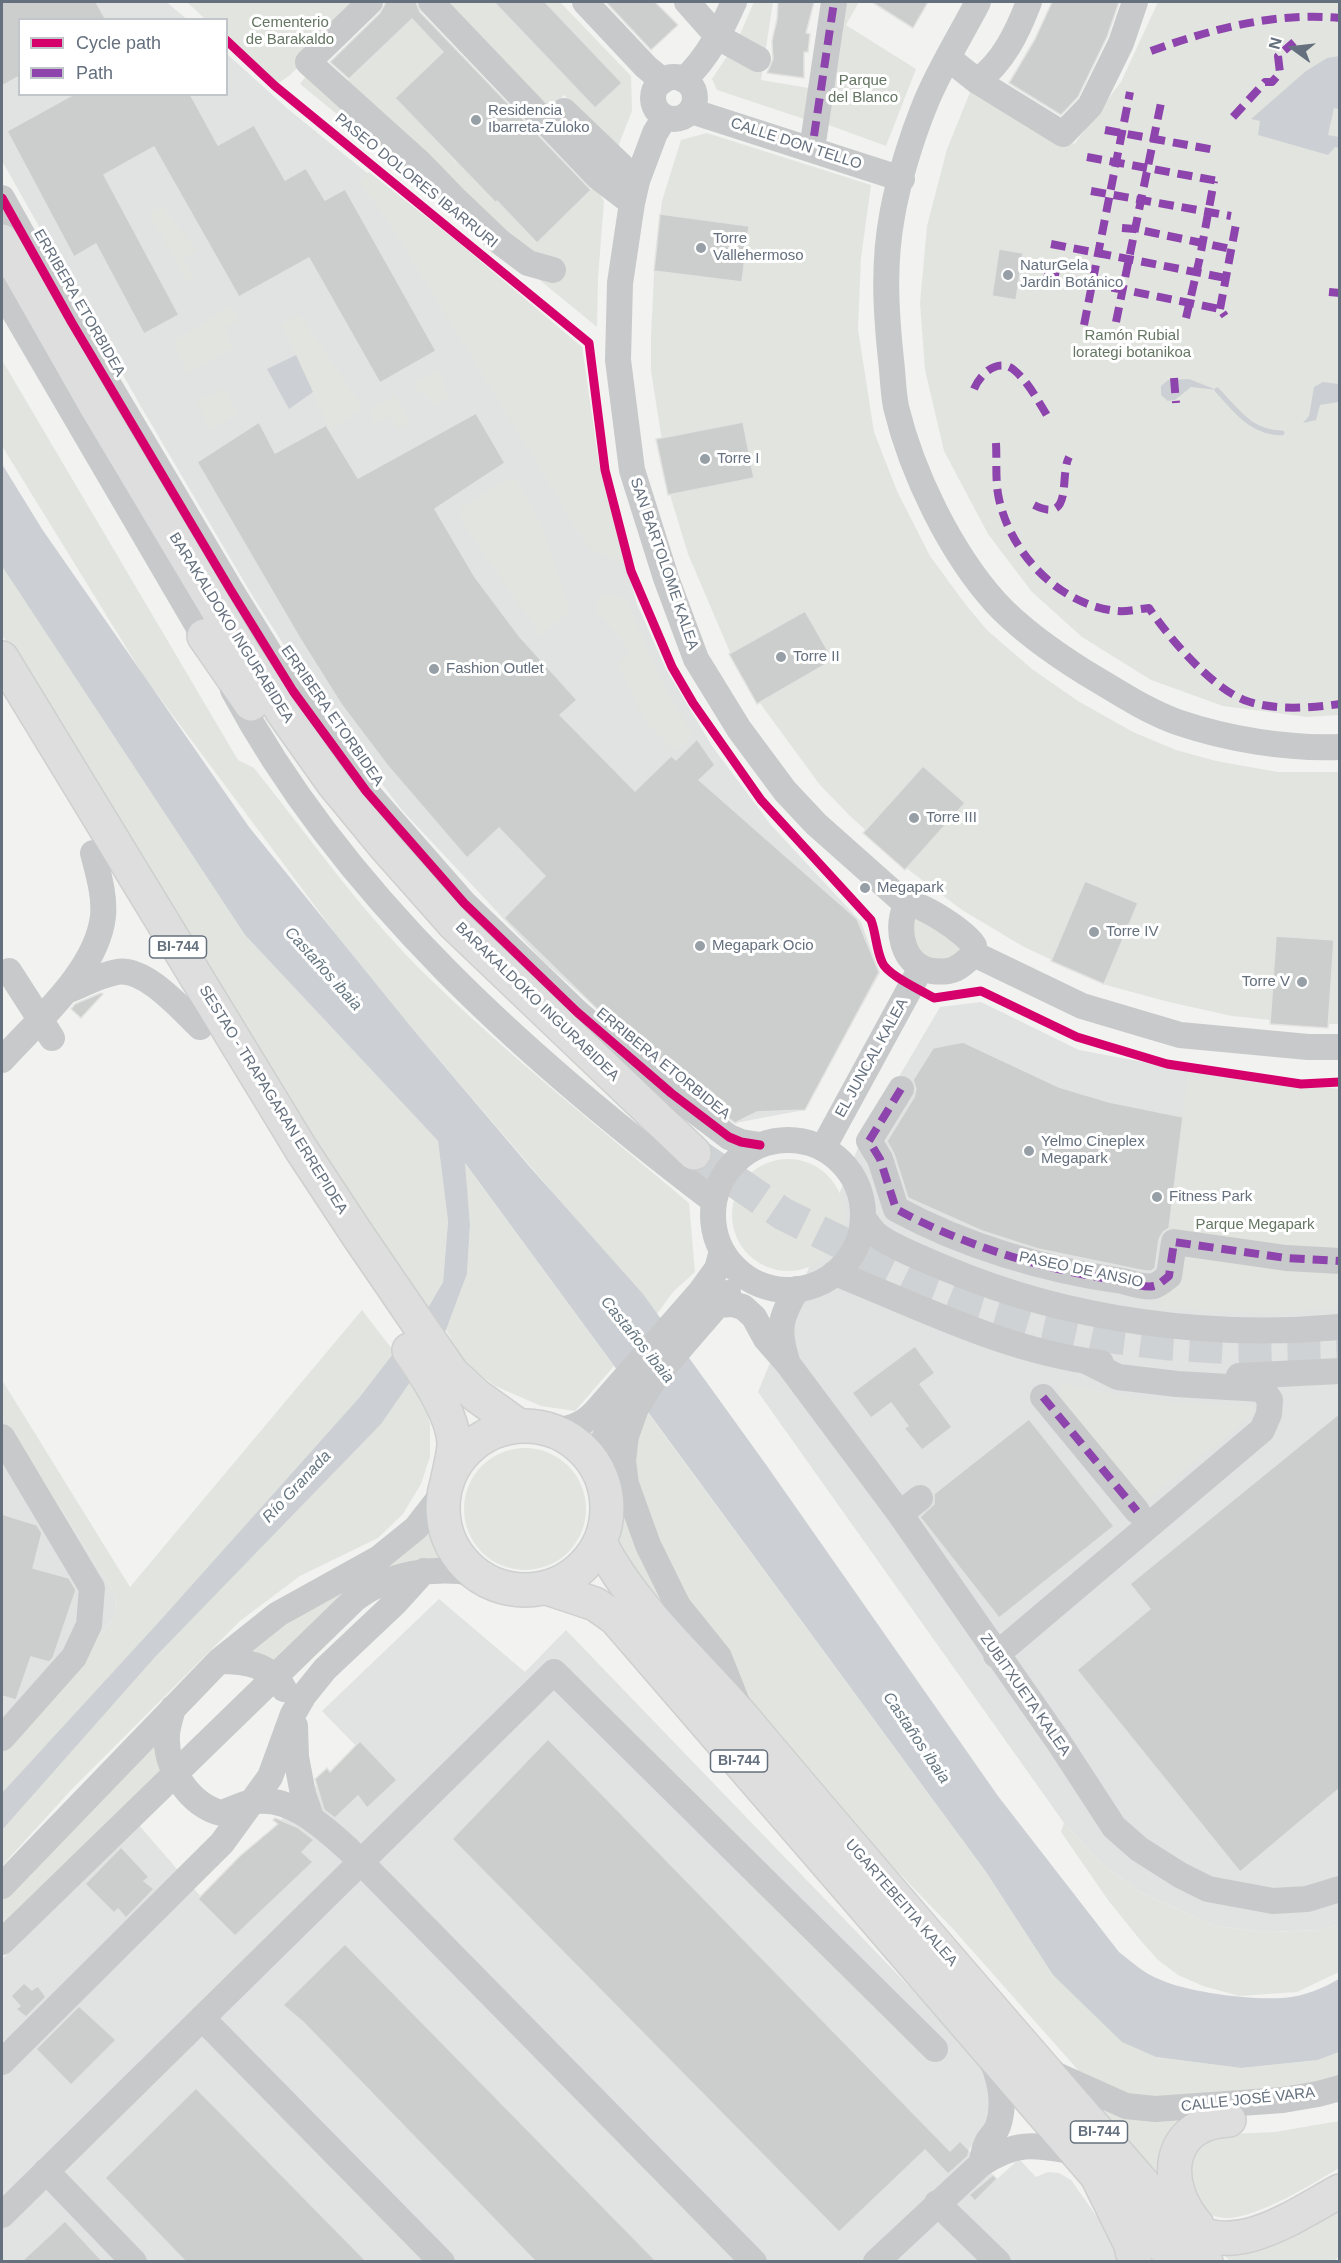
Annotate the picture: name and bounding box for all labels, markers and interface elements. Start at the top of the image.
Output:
park label: Cementerio de Barakaldo [246,14,334,49]
legend [18,18,228,96]
north arrow [1263,18,1323,78]
text: Cycle path [76,33,161,53]
text: N [1265,35,1285,51]
text: Path [76,63,113,83]
park label: Parque del Blanco [828,72,898,107]
place label: Residencia Ibarreta-Zuloko [488,102,590,137]
street label: PASEO DOLORES IBARRURI [331,110,501,252]
marker: Residencia Ibarreta-Zuloko [469,113,483,127]
street label: CALLE DON TELLO [728,114,864,174]
street label: ERRIBERA ETORBIDEA [29,226,129,380]
place label: Torre Vallehermoso [713,230,804,265]
marker: Torre Vallehermoso [694,241,708,255]
place label: NaturGela Jardin Botánico [1020,257,1123,292]
marker: NaturGela Jardin Botánico [1001,268,1015,282]
park label: Ramón Rubial lorategi botanikoa [1073,327,1191,362]
place label: Torre I [717,450,760,468]
marker: Torre I [698,452,712,466]
street label: SAN BARTOLOME KALEA [626,475,702,653]
street label: BARAKALDOKO INGURABIDEA [165,530,297,726]
street label: ERRIBERA ETORBIDEA [277,642,387,790]
place label: Torre II [793,648,840,666]
marker: Torre II [774,650,788,664]
place label: Fashion Outlet [446,660,544,678]
marker: Fashion Outlet [427,662,441,676]
place label: Torre III [926,809,977,827]
marker: Torre III [907,811,921,825]
place label: Megapark [877,879,944,897]
marker: Megapark [858,881,872,895]
street label: BARAKALDOKO INGURABIDEA [451,919,623,1085]
water label: Castaños ibaia [280,923,366,1015]
place label: Torre IV [1106,923,1159,941]
marker: Torre IV [1087,925,1101,939]
road number: BI-744 [150,936,207,958]
place label: Megapark Ocio [712,937,814,955]
marker: Megapark Ocio [693,939,707,953]
place label: Torre V [1242,973,1290,991]
marker: Torre V [1295,975,1309,989]
street label: SESTAO - TRAPAGARAN ERREPIDEA [195,982,351,1218]
street label: EL JUNCAL KALEA [832,995,912,1121]
street label: ERRIBERA ETORBIDEA [592,1004,734,1124]
place label: Yelmo Cineplex Megapark [1041,1133,1145,1168]
marker: Yelmo Cineplex Megapark [1022,1144,1036,1158]
place label: Fitness Park [1169,1188,1252,1206]
marker: Fitness Park [1150,1190,1164,1204]
park label: Parque Megapark [1195,1216,1315,1234]
street label: PASEO DE ANSIO [1017,1248,1145,1292]
water label: Castaños ibaia [596,1293,678,1387]
water label: Río Granada [259,1447,335,1527]
street label: ZUBITXUETA KALEA [976,1631,1074,1759]
water label: Castaños ibaia [878,1689,954,1787]
road number: BI-744 [710,1750,768,1772]
street label: UGARTEBEITIA KALEA [841,1836,961,1970]
street label: CALLE JOSÉ VARA [1180,2084,1316,2116]
road number: BI-744 [1070,2121,1128,2143]

